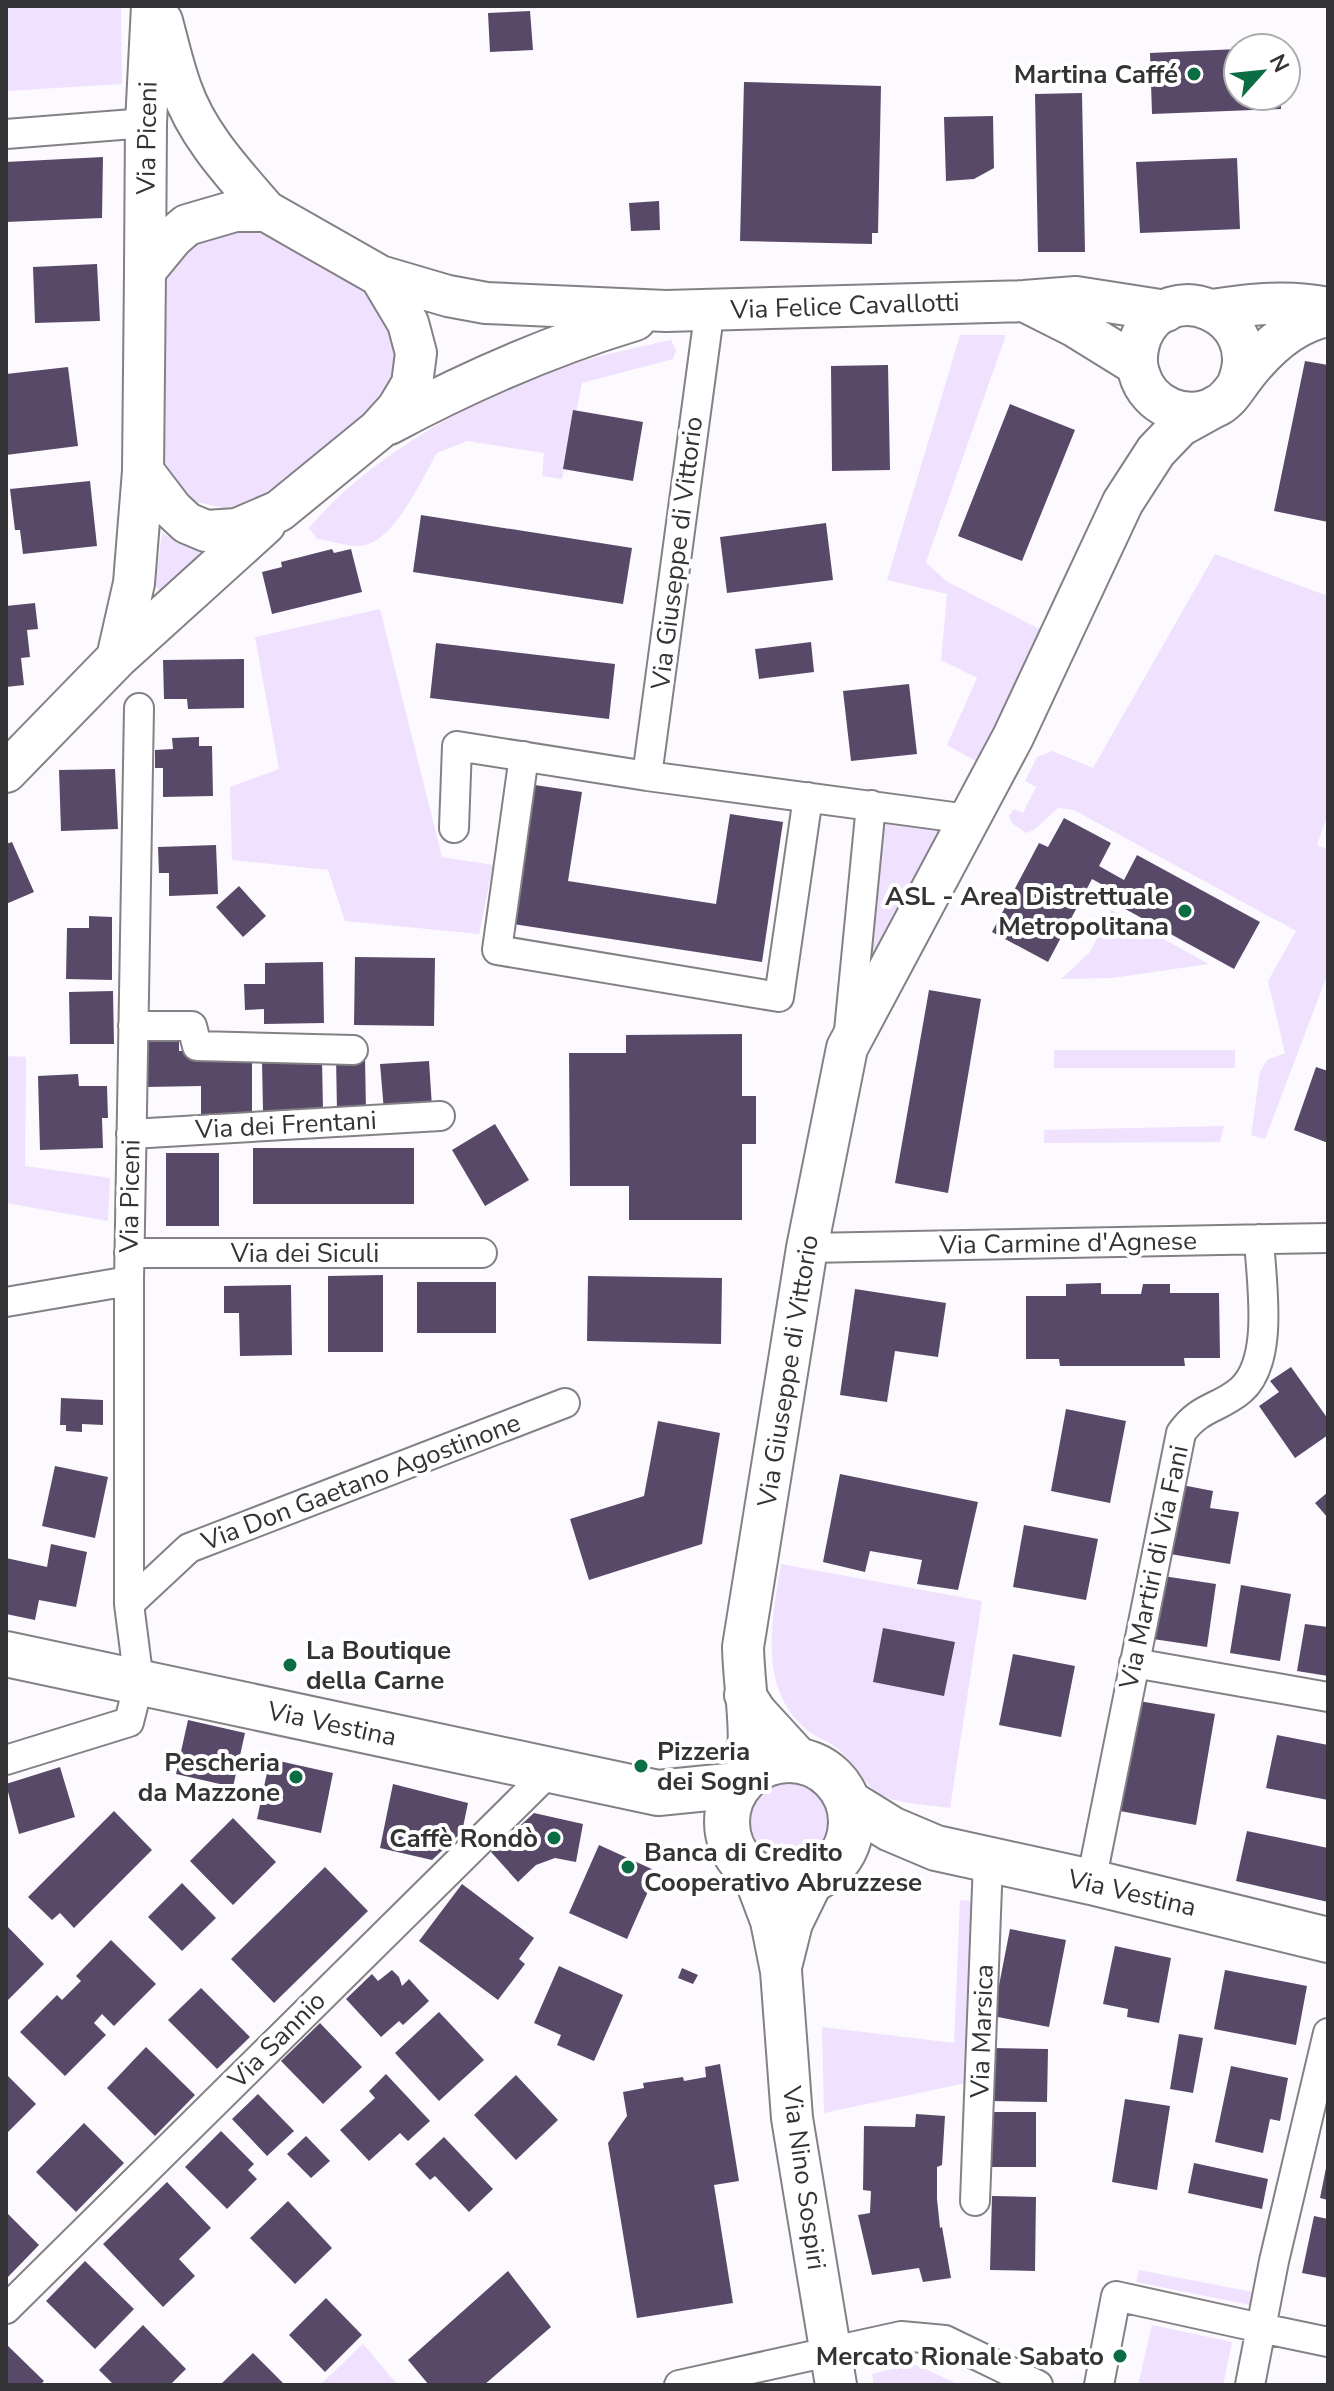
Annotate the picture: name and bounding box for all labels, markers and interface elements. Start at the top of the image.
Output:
north arrow [1222,32,1302,112]
text: N [1262,49,1296,78]
place label: Martina Caffé [1014,57,1178,92]
marker: Martina Caffé [1185,65,1203,83]
street label: Via Piceni [128,81,165,196]
street label: Via Felice Cavallotti [729,285,960,328]
street label: Via Giuseppe di Vittorio [643,414,711,693]
place label: ASL - Area Distrettuale Metropolitana [885,879,1169,944]
marker: ASL - Area Distrettuale Metropolitana [1176,902,1194,920]
street label: Via dei Frentani [193,1103,378,1147]
street label: Via Piceni [111,1139,148,1254]
street label: Via Carmine d'Agnese [938,1223,1197,1263]
street label: Via Giuseppe di Vittorio [749,1233,827,1510]
street label: Via dei Siculi [230,1236,379,1271]
street label: Via Don Gaetano Agostinone [196,1405,525,1559]
street label: Via Martiri di Via Fani [1111,1442,1197,1693]
place label: La Boutique della Carne [306,1633,451,1698]
marker: La Boutique della Carne [281,1656,299,1674]
street label: Via Vestina [263,1693,400,1755]
place label: Pizzeria dei Sogni [657,1734,769,1799]
place label: Pescheria da Mazzone [138,1745,280,1810]
marker: Pizzeria dei Sogni [632,1757,650,1775]
marker: Pescheria da Mazzone [287,1768,305,1786]
place label: Caffè Rondò [389,1821,538,1856]
marker: Caffè Rondò [545,1829,563,1847]
place label: Banca di Credito Cooperativo Abruzzese [644,1835,922,1900]
marker: Banca di Credito Cooperativo Abruzzese [619,1858,637,1876]
street label: Via Vestina [1063,1861,1200,1925]
street label: Via Marsica [962,1964,1002,2099]
street label: Via Sannio [220,1984,333,2097]
street label: Via Nino Sospiri [774,2083,834,2272]
place label: Mercato Rionale Sabato [816,2339,1104,2374]
marker: Mercato Rionale Sabato [1111,2347,1129,2365]

